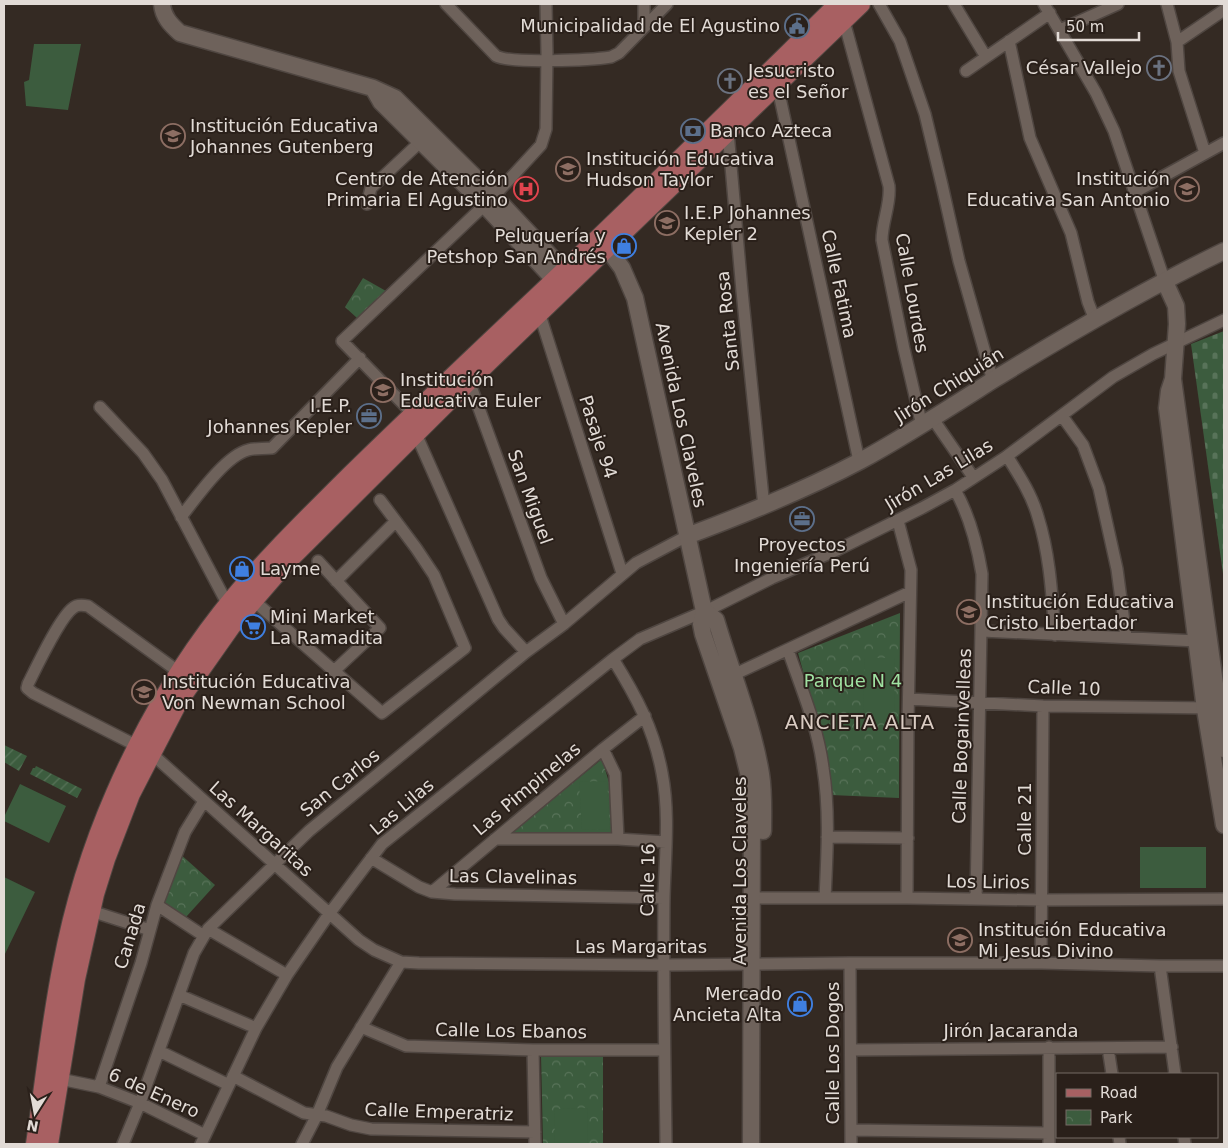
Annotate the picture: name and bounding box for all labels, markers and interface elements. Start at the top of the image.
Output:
scale bar [1058,10,1139,42]
public building icon: Municipalidad de El Agustino [784,13,810,39]
place label: Municipalidad de El Agustino [520,15,780,36]
text: 50 m [1066,18,1104,36]
church icon: César Vallejo [1146,55,1172,81]
place label: César Vallejo [1026,57,1142,78]
place label: Jesucristo es el Señor [747,60,849,102]
church icon: Jesucristo es el Señor [717,68,743,94]
place label: Institución Educativa Johannes Gutenberg [189,115,379,157]
bank icon: Banco Azteca [680,118,706,144]
place label: Banco Azteca [710,120,832,141]
school or university icon: Institución Educativa Johannes Gutenberg [160,123,186,149]
place label: Institución Educativa Hudson Taylor [586,148,775,190]
school or university icon: Institución Educativa Hudson Taylor [555,156,581,182]
place label: Centro de Atención Primaria El Agustino [326,168,508,210]
place label: Institución Educativa San Antonio [967,168,1170,210]
hospital icon: Centro de Atención Primaria El Agustino [513,176,539,202]
school or university icon: Institución Educativa San Antonio [1174,176,1200,202]
place label: I.E.P Johannes Kepler 2 [684,202,811,244]
school or university icon: I.E.P Johannes Kepler 2 [654,210,680,236]
place label: Peluquería y Petshop San Andrés [427,225,606,267]
street label: Calle Fatima [818,228,861,340]
street label: Calle Lourdes [892,231,933,355]
shop icon: Peluquería y Petshop San Andrés [611,233,637,259]
street label: Santa Rosa [712,270,743,372]
street label: Avenida Los Claveles [652,320,711,510]
street label: Jirón Chiquián [889,343,1007,427]
place label: Institución Educativa Euler [400,369,541,411]
school or university icon: Institución Educativa Euler [370,377,396,403]
street label: Pasaje 94 [575,393,622,481]
place label: I.E.P. Johannes Kepler [206,395,353,437]
office icon: I.E.P. Johannes Kepler [356,403,382,429]
street label: Jirón Las Lilas [880,434,996,516]
street label: San Miguel [504,447,557,547]
office icon: Proyectos Ingeniería Perú [789,506,815,532]
place label: Proyectos Ingeniería Perú [734,534,870,576]
shop icon: Layme [229,556,255,582]
place label: Layme [260,558,320,579]
place label: Institución Educativa Cristo Libertador [986,591,1175,633]
school or university icon: Institución Educativa Cristo Libertador [956,599,982,625]
place label: Mini Market La Ramadita [270,606,383,648]
supermarket icon: Mini Market La Ramadita [240,614,266,640]
street label: Calle Bogainvelleas [948,648,975,824]
park label: Parque N 4 [804,670,902,691]
place label: Institución Educativa Von Newman School [162,671,351,713]
street label: Calle 10 [1027,676,1101,699]
school or university icon: Institución Educativa Von Newman School [131,679,157,705]
district label: ANCIETA ALTA [785,710,935,734]
street label: Las Pimpinelas [469,738,585,840]
street label: San Carlos [296,744,384,821]
street label: Las Lilas [366,774,438,839]
street label: Avenida Los Claveles [729,776,750,966]
street label: Las Margaritas [205,777,317,881]
street label: Calle 21 [1014,782,1035,856]
street label: Calle 16 [636,843,659,917]
street label: Las Clavelinas [449,865,577,888]
street label: Los Lirios [946,870,1030,893]
street label: Canada [109,900,150,972]
place label: Institución Educativa Mi Jesus Divino [978,919,1167,961]
school or university icon: Institución Educativa Mi Jesus Divino [947,927,973,953]
street label: Las Margaritas [575,936,707,957]
street label: Calle Los Dogos [822,982,843,1124]
place label: Mercado Ancieta Alta [673,983,782,1025]
shop icon: Mercado Ancieta Alta [787,991,813,1017]
street label: Calle Los Ebanos [435,1019,587,1042]
street label: Jirón Jacaranda [942,1020,1079,1041]
street label: 6 de Enero [105,1063,203,1122]
legend [1056,1073,1218,1138]
text: Road [1100,1084,1138,1102]
north arrow [10,1088,60,1138]
street label: Calle Emperatriz [364,1098,514,1125]
text: Park [1100,1109,1133,1127]
text: N [25,1117,40,1135]

